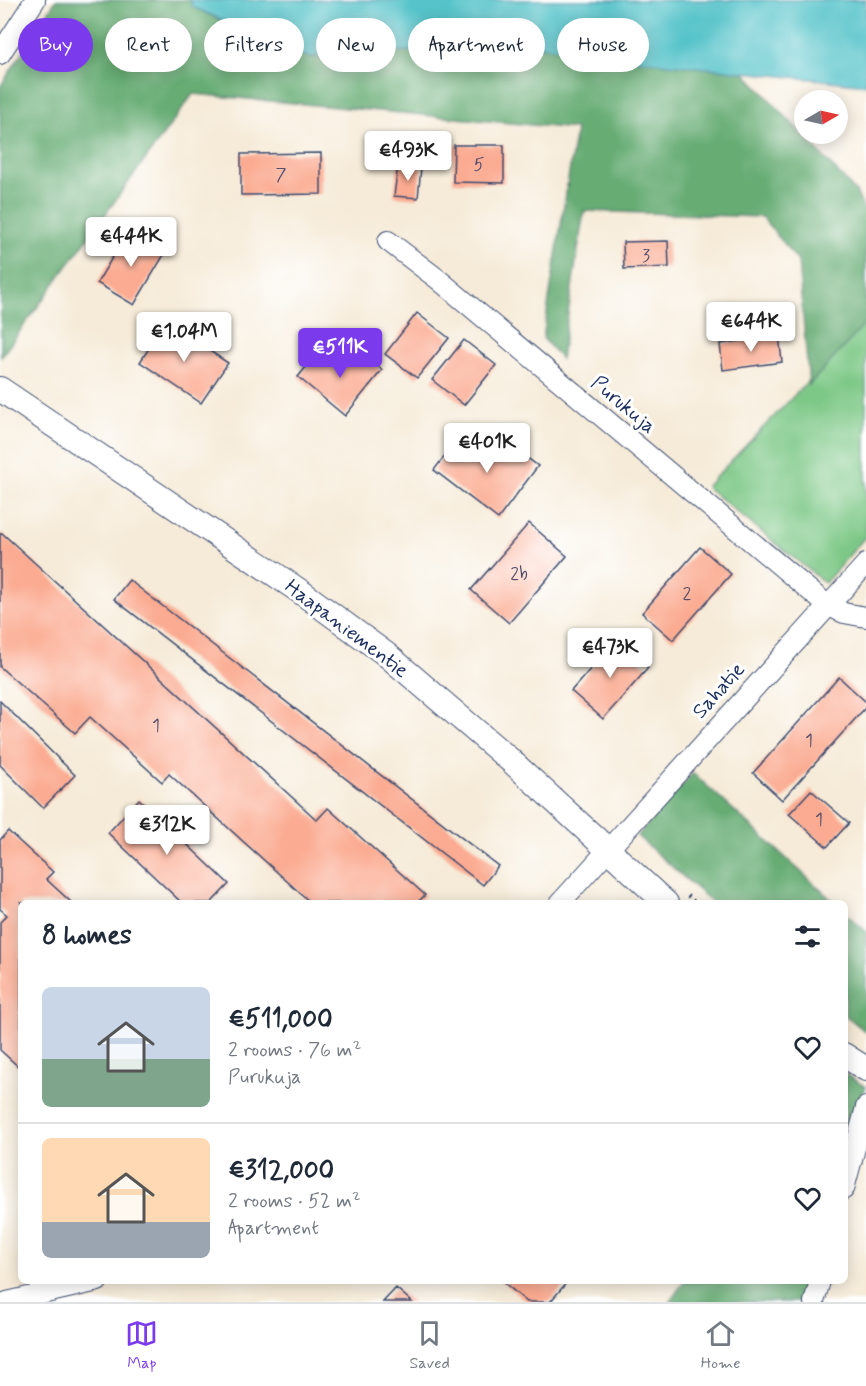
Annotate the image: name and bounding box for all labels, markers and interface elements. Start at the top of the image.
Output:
chip: Buy [18,18,93,72]
chip: Rent [105,18,192,72]
chip: Filters [204,18,304,72]
chip: New [316,18,396,72]
chip: Apartment [408,18,545,72]
chip: House [557,18,649,72]
north arrow [794,90,848,144]
map controls [794,90,848,144]
pin: €493K [366,131,450,182]
text: €493K [379,137,437,164]
house number: 5 [474,153,485,177]
house number: 7 [276,163,287,187]
pin: €444K [89,217,173,268]
text: €444K [100,223,162,250]
house number: 3 [642,244,650,268]
pin: €644K [709,302,793,353]
text: €644K [720,308,782,335]
pin: €1.04M [135,312,233,363]
text: €1.04M [150,318,218,345]
pin: €511K [298,328,382,379]
text: €511K [312,334,368,361]
street label: Purukuja [585,369,662,440]
pin: €401K [445,423,529,474]
text: €401K [458,429,516,456]
house number: 2b [510,562,528,586]
street label: Haapaniementie [279,573,414,685]
house number: 2 [683,582,692,606]
pin: €473K [568,628,652,679]
text: €473K [581,634,639,661]
street label: Sahatie [686,657,751,725]
house number: 1 [152,714,160,738]
house number: 1 [805,729,813,753]
pin: €312K [125,805,209,856]
house number: 1 [815,808,823,832]
text: €312K [139,811,195,838]
text: 8 homes [42,919,132,953]
icon: filters [791,920,824,953]
text: €511,000 [228,1003,333,1037]
icon: home [90,1011,162,1083]
icon: heart [791,1031,824,1064]
text: 2 rooms · 76 m² [228,1037,361,1064]
text: Purukuja [228,1064,301,1091]
text: €312,000 [228,1154,334,1188]
icon: home [90,1162,162,1234]
icon: heart [791,1182,824,1215]
text: 2 rooms · 52 m² [228,1188,361,1215]
text: Apartment [228,1215,319,1242]
tab: Map [125,1317,158,1374]
tab: Saved [409,1317,450,1374]
tab: Home [701,1317,741,1374]

